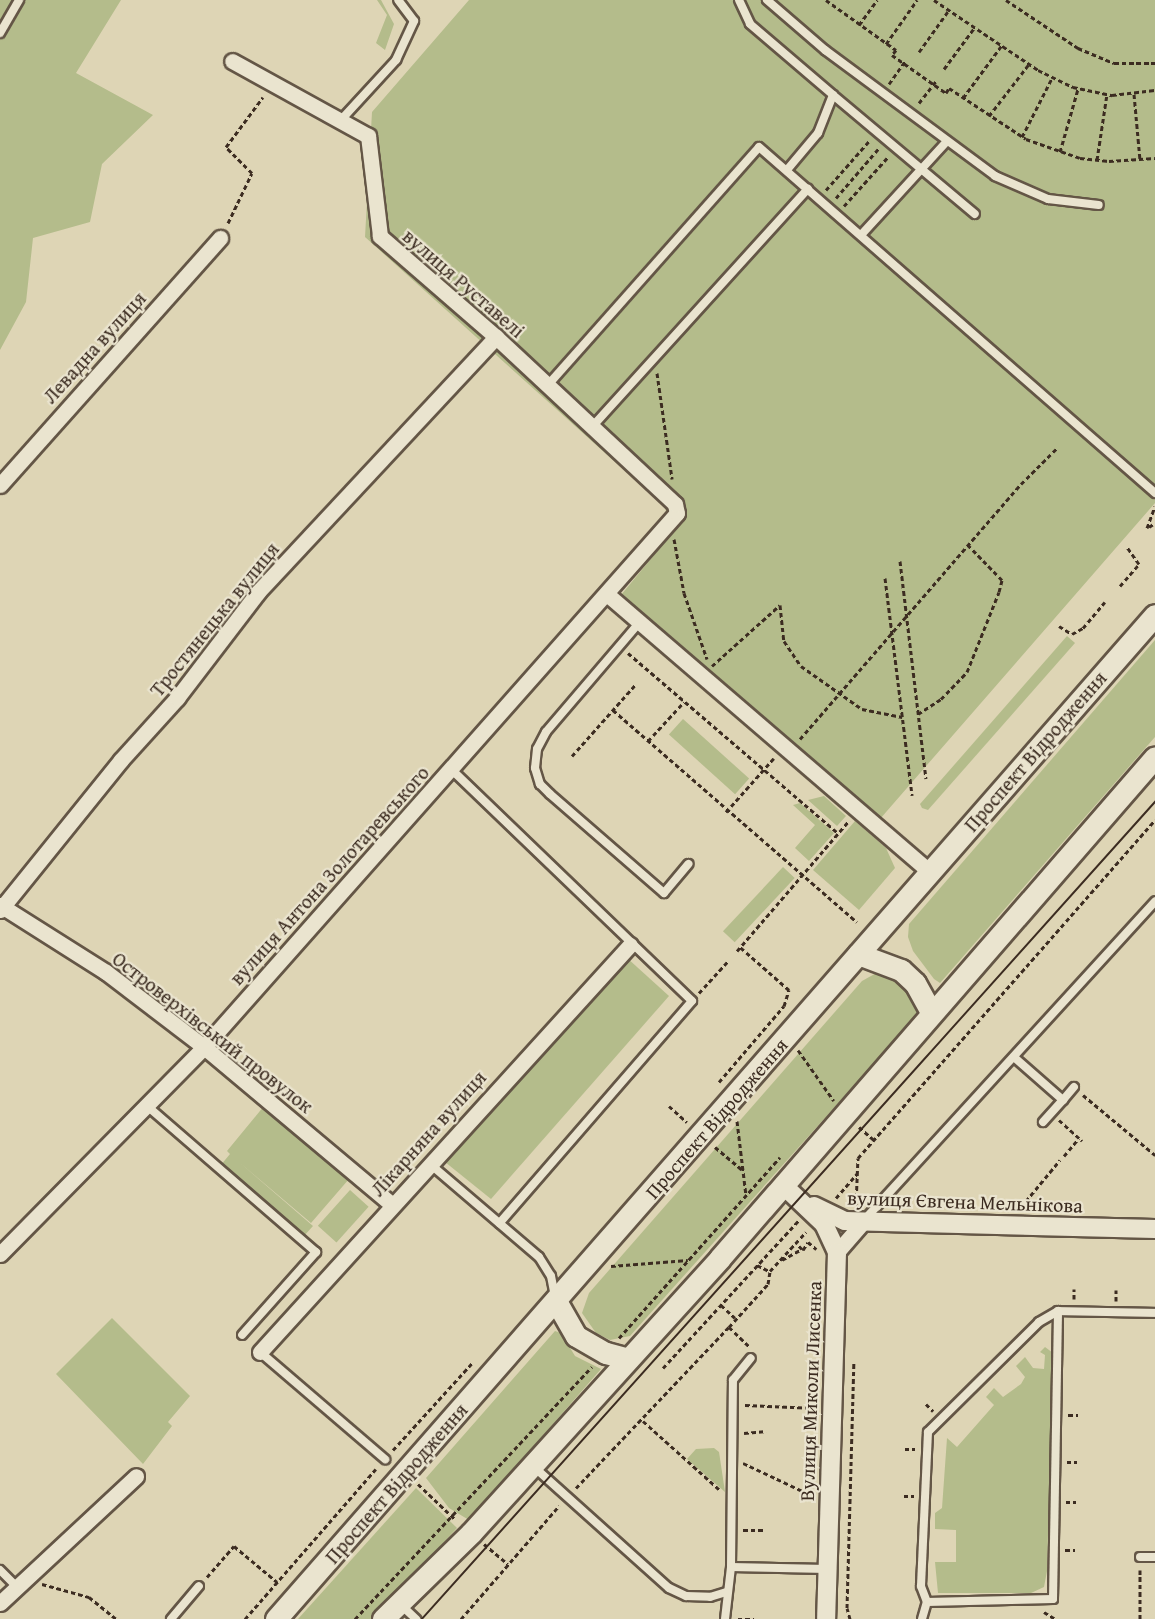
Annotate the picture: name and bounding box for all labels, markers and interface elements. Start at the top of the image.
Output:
street label: вулиця Руставелі [398,224,530,342]
street label: Левадна вулиця [38,286,150,408]
street label: Тростянецька вулиця [144,537,284,701]
street label: Проспект Відродження [959,666,1111,836]
street label: вулиця Антона Золотаревського [224,761,434,989]
street label: Островерхівський провулок [108,946,318,1118]
street label: Проспект Відродження [640,1033,792,1203]
street label: Лікарняна вулиця [365,1065,491,1201]
street label: вулиця Євгена Мельнікова [847,1185,1083,1217]
street label: Вулиця Миколи Лисенка [794,1280,826,1502]
street label: Проспект Відродження [320,1398,472,1568]

